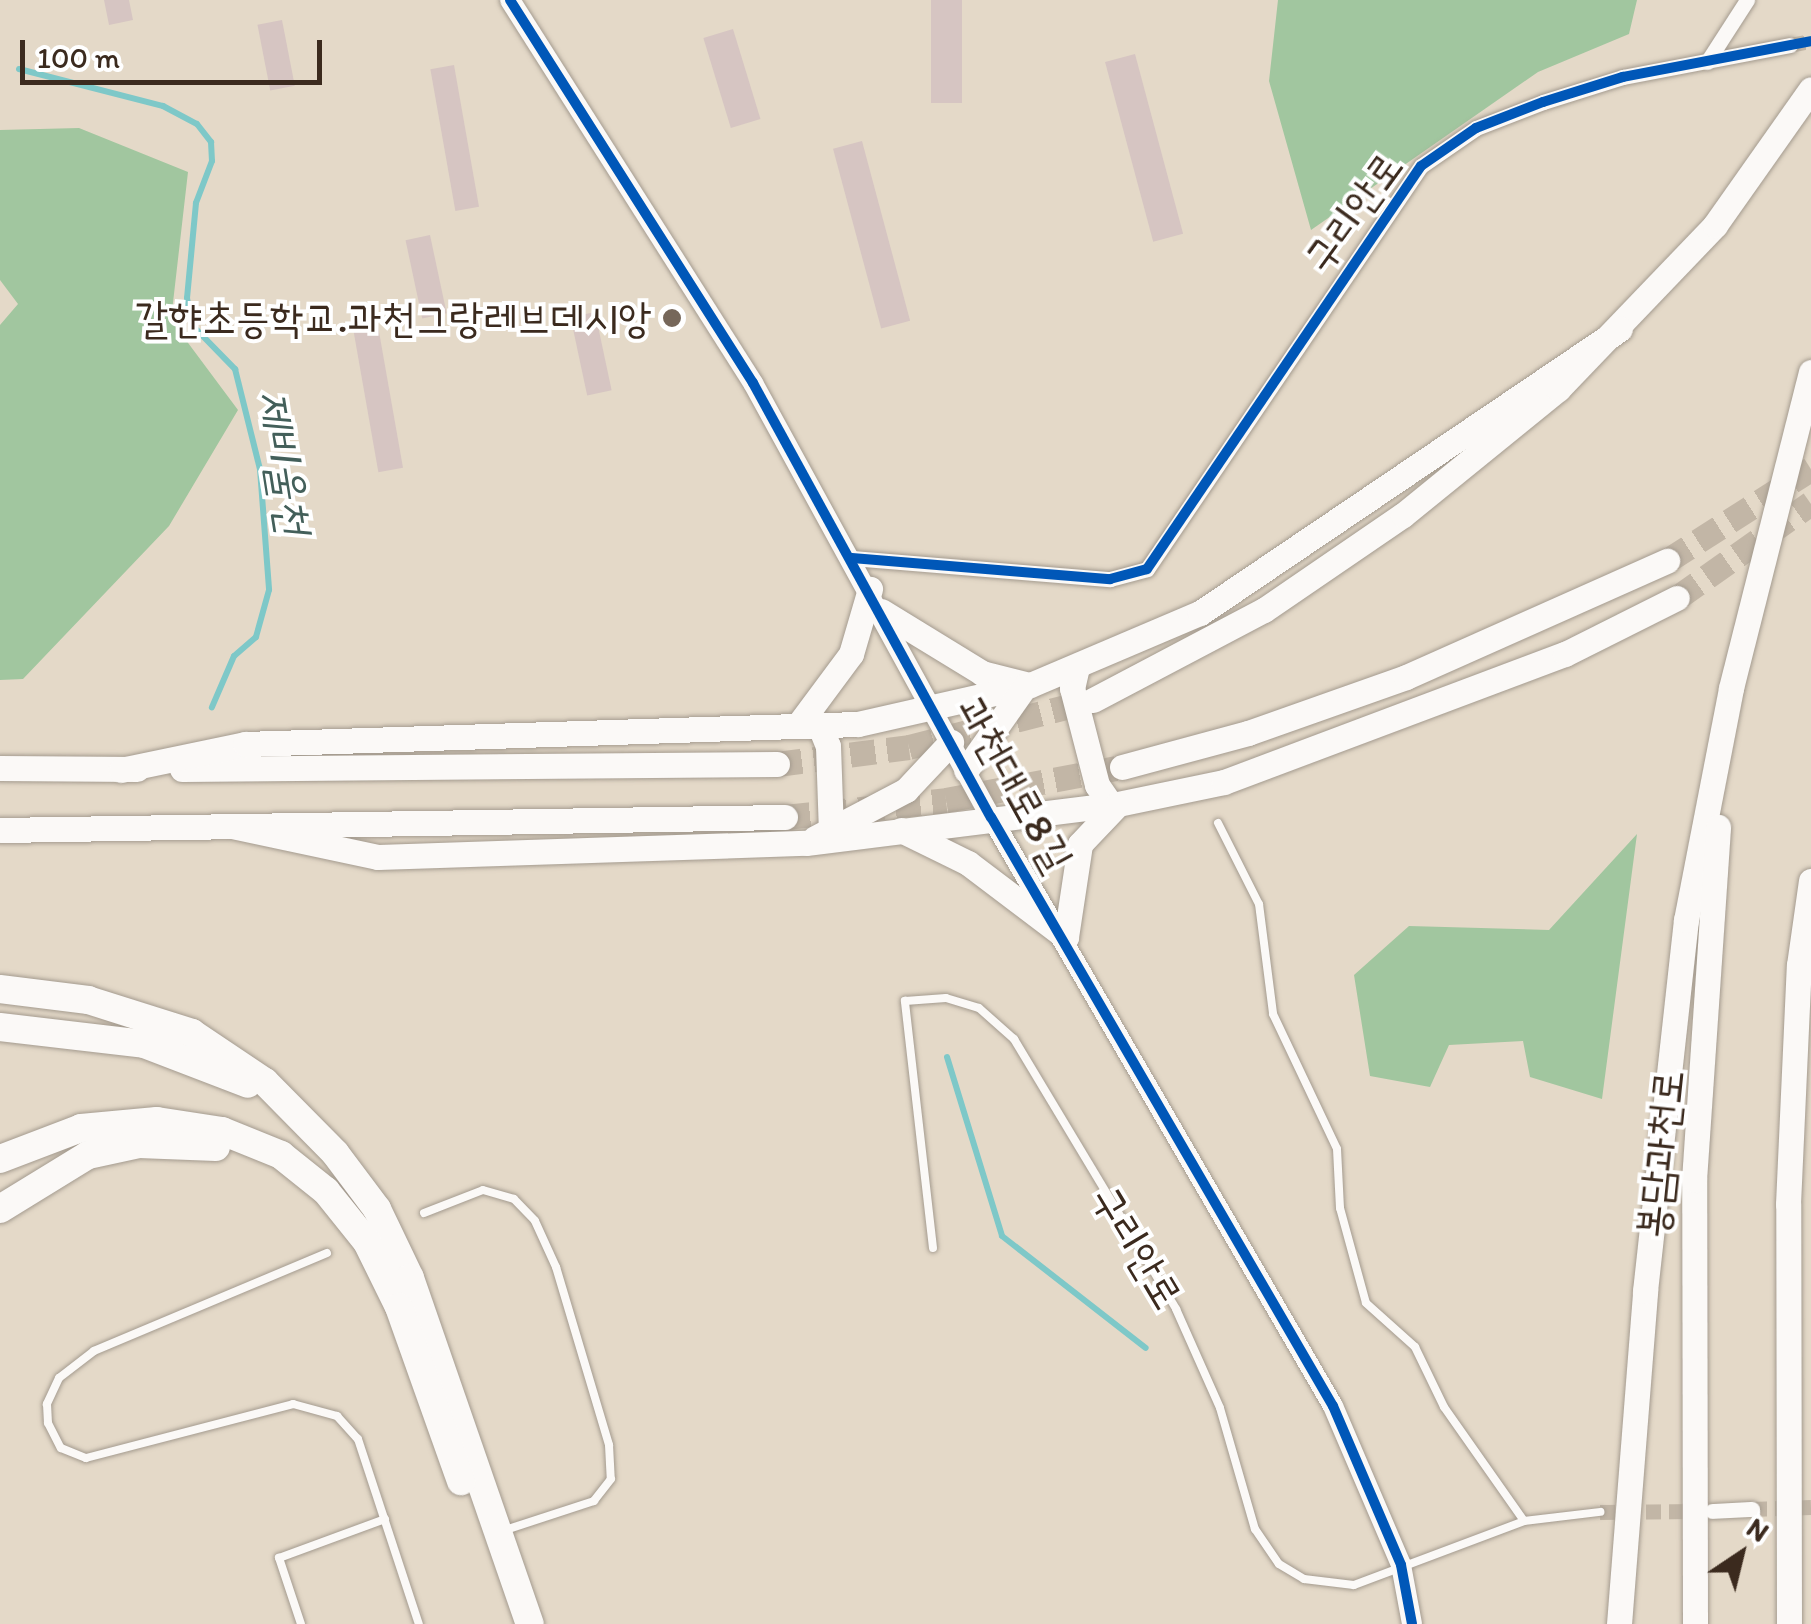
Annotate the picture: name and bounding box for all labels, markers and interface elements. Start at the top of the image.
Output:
scale bar [25,20,328,82]
text: 100 m [37,39,120,76]
street label: 구리안로 [1293,143,1413,281]
place label: 갈햔초등학교.과천그랑레브데시앙 [135,293,652,343]
marker: 갈햔초등학교.과천그랑레브데시앙 [661,307,683,329]
water label: 제비울천 [246,386,322,538]
street label: 과천대로8길 [946,688,1084,880]
street label: 봉담과천로 [1626,1067,1694,1241]
street label: 구리안로 [1081,1176,1193,1318]
north arrow [1691,1504,1791,1604]
text: N [1741,1510,1776,1549]

